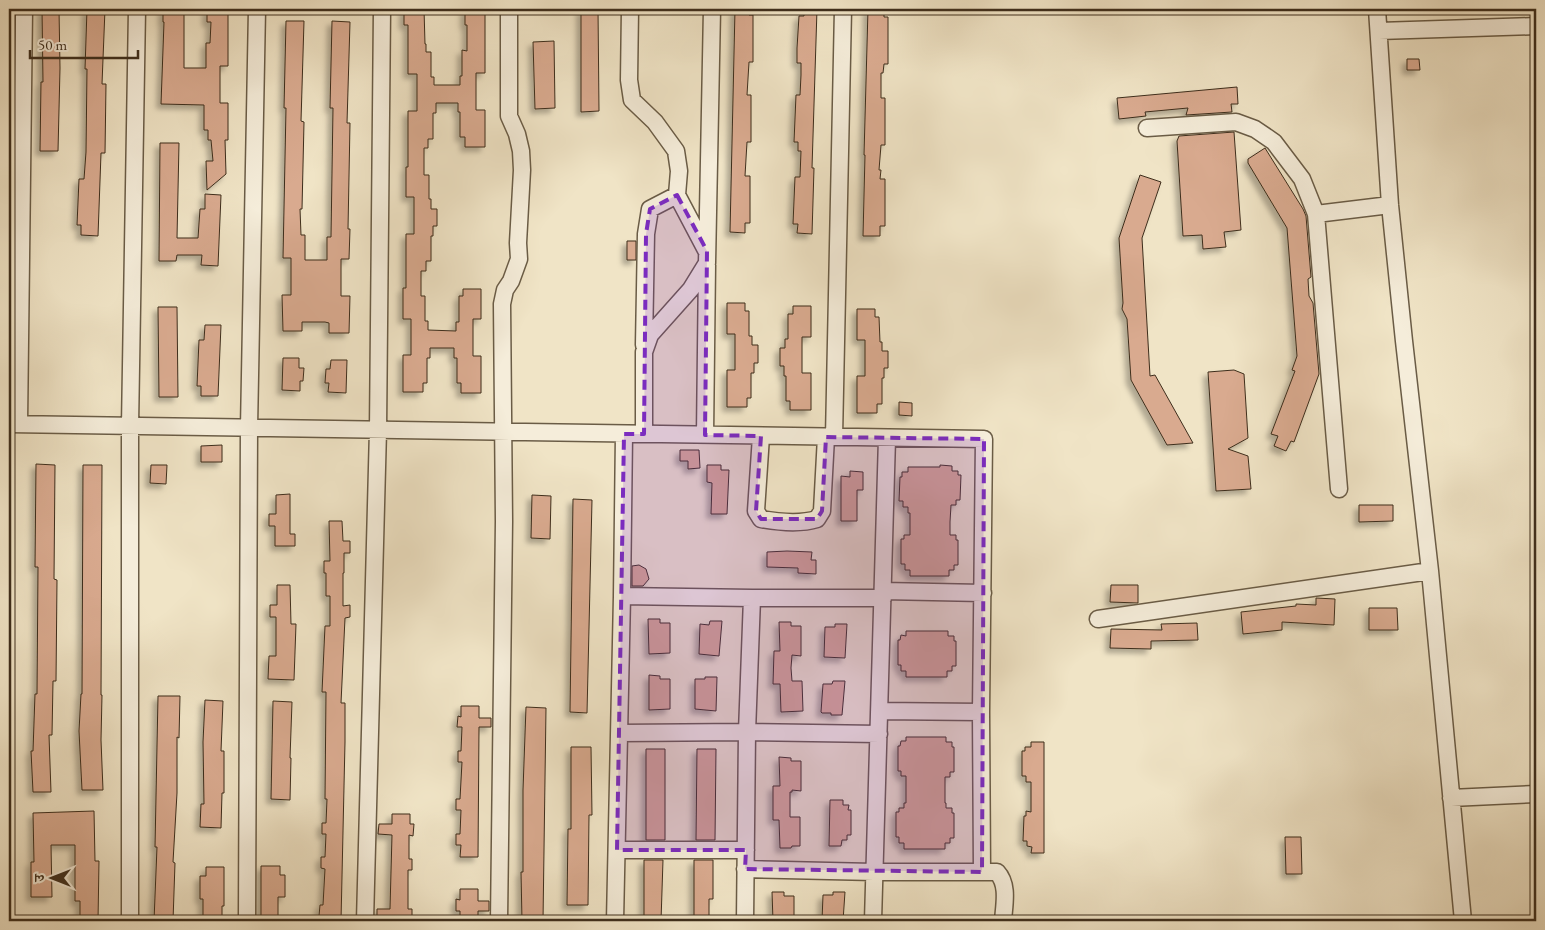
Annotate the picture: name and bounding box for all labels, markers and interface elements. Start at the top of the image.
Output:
scale bar [30,28,138,60]
text: 50 m [38,35,67,54]
north arrow [28,852,78,902]
text: उ [30,874,48,883]

